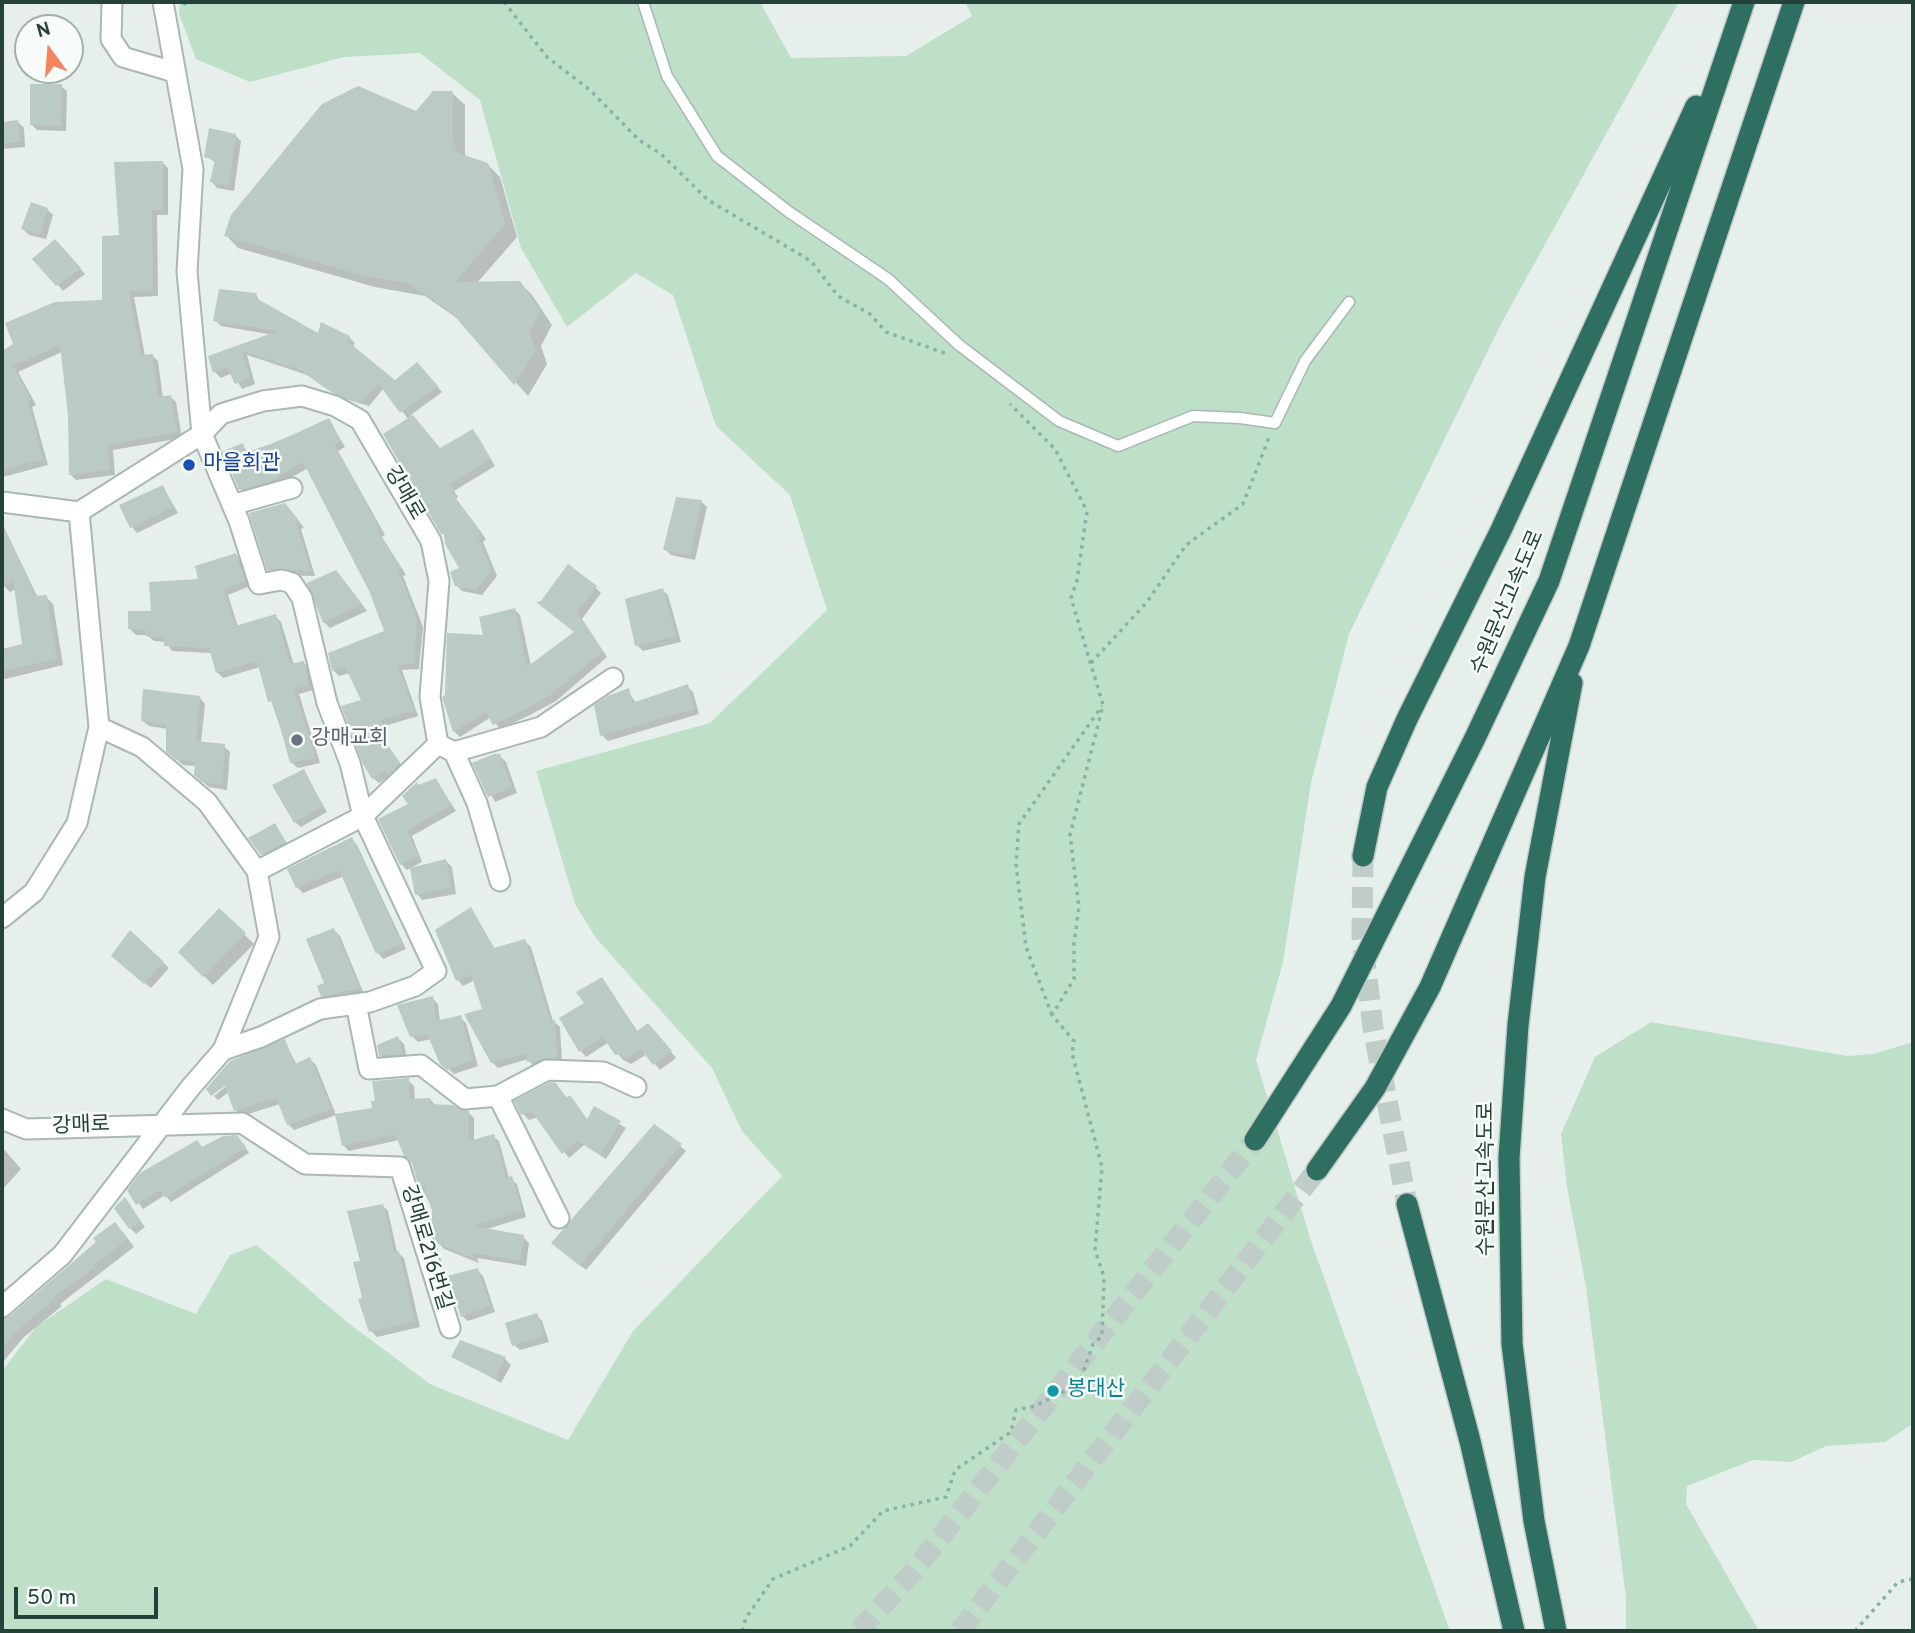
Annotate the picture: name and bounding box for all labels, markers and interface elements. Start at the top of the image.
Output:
north arrow [14,14,84,84]
text: N [34,17,54,44]
place label: 마을회관 [203,452,280,478]
marker: 마을회관 [181,457,197,473]
street label: 강매로 [378,463,428,525]
street label: 수원문산고속도로 [1467,527,1551,679]
place label: 강매교회 [311,727,388,753]
marker: 강매교회 [289,732,305,748]
street label: 수원문산고속도로 [1475,1102,1501,1256]
street label: 강매로 [52,1113,110,1141]
street label: 강매로216번길 [394,1182,456,1314]
place label: 봉대산 [1067,1378,1125,1404]
marker: 봉대산 [1045,1383,1061,1399]
scale bar [18,1574,161,1618]
text: 50 m [27,1585,76,1612]

